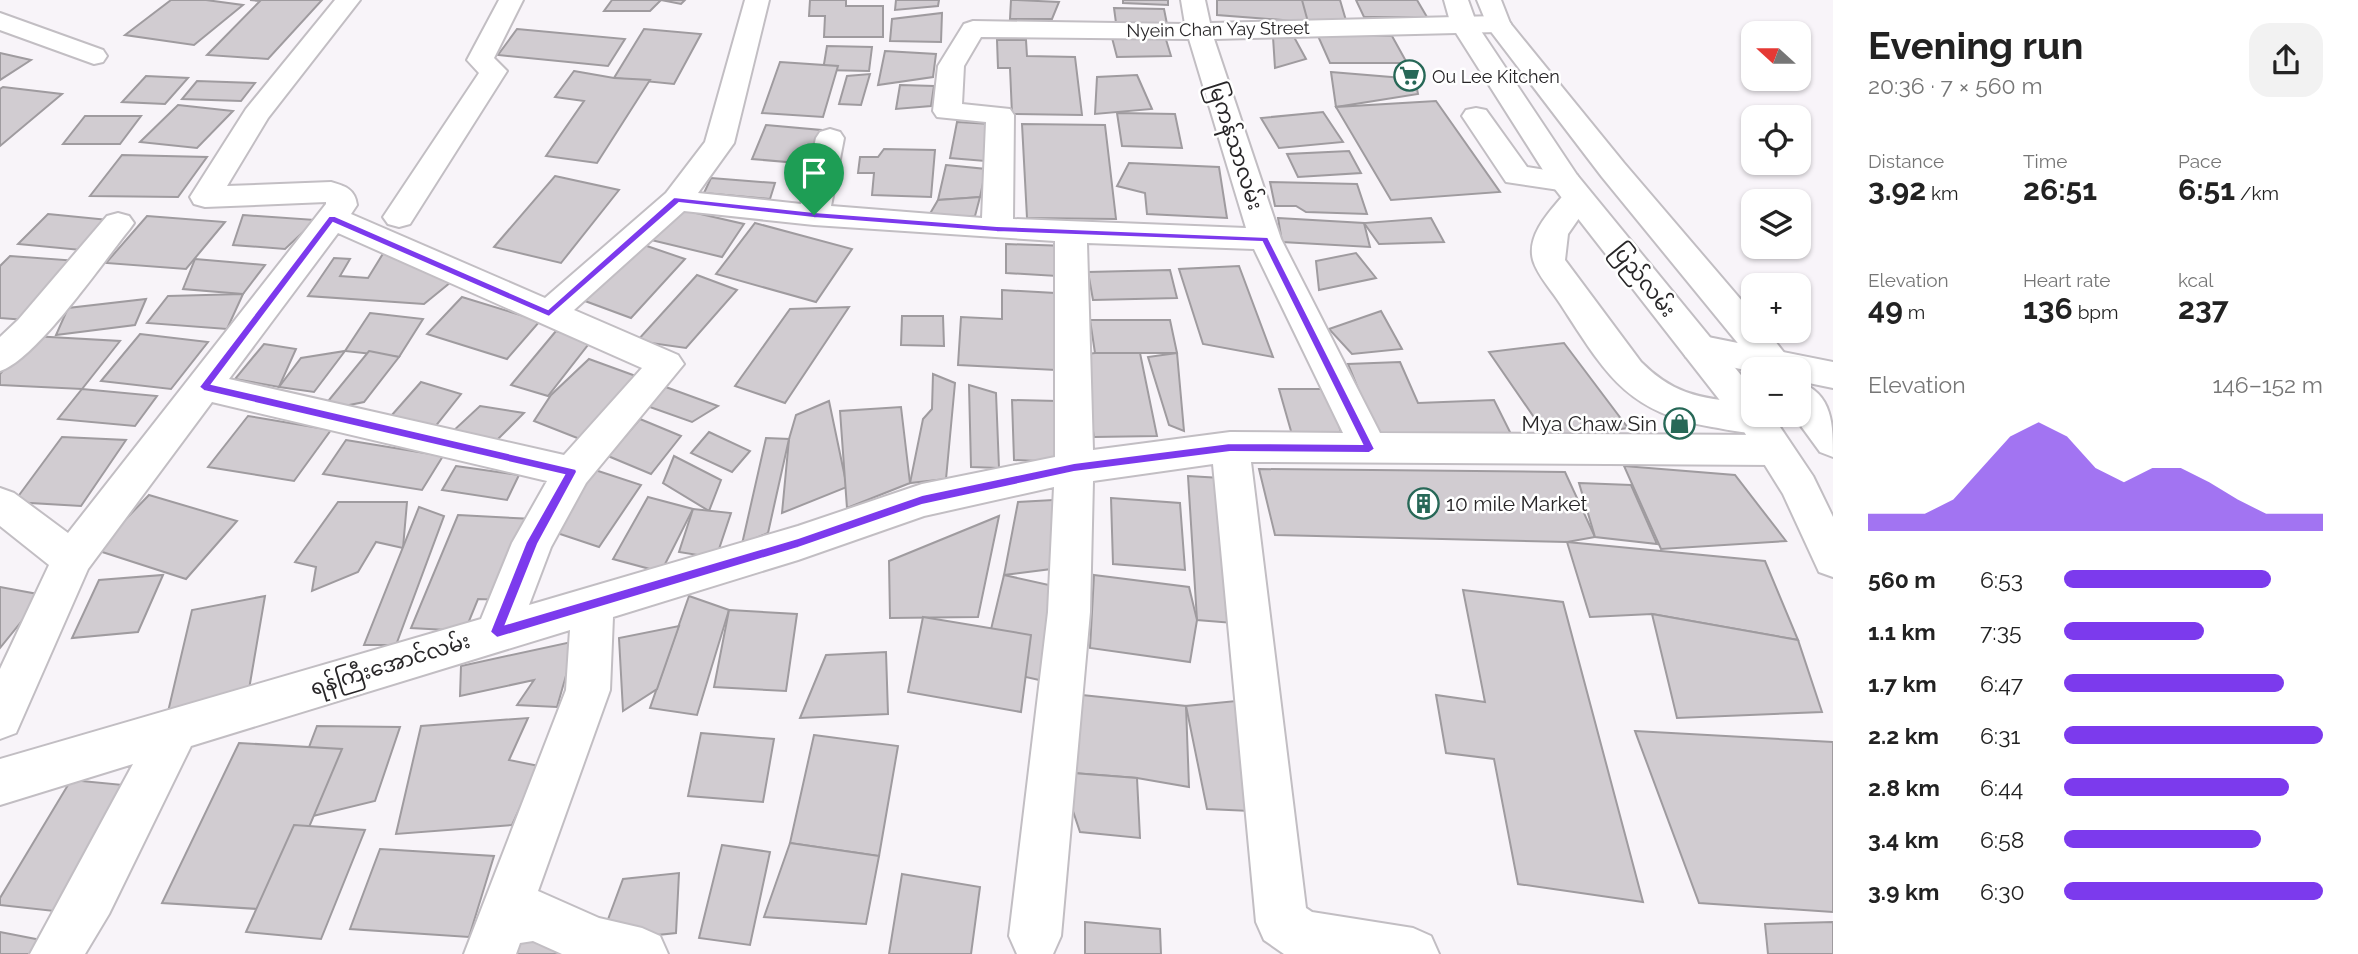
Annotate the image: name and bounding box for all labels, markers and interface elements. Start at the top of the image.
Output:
street label: Nyein Chan Yay Street [1126,17,1310,41]
north arrow [1741,21,1811,91]
map controls [1741,21,1811,427]
text: Evening run [1868,23,2083,68]
button: share [2249,23,2323,97]
supermarket icon: Ou Lee Kitchen [1392,59,1426,93]
place label: Ou Lee Kitchen [1432,66,1560,87]
text: 20:36 · 7 × 560 m [1868,72,2043,99]
street label: မြကန်သာလမ်း [1199,78,1271,215]
button: locate [1741,105,1811,175]
pin [784,143,844,215]
text: Distance [1868,150,1944,172]
text: Time [2023,150,2067,172]
text: Pace [2178,150,2222,172]
icon: arrive [795,154,833,192]
text: 3.92 [1868,172,1926,207]
text: 26:51 [2023,172,2097,207]
text: 6:51 [2178,172,2235,207]
text: km [1926,182,1958,204]
text: /km [2235,182,2279,204]
button: layers [1741,189,1811,259]
street label: ပြည်လမ်း [1603,236,1684,325]
text: Elevation [1868,269,1949,291]
text: Heart rate [2023,269,2111,291]
text: kcal [2178,269,2214,291]
button: + [1741,273,1811,343]
text: 49 [1868,291,1903,326]
text: 136 [2023,291,2073,326]
text: 237 [2178,291,2229,326]
text: m [1903,301,1925,323]
text: bpm [2073,301,2119,323]
button: − [1741,357,1811,427]
text: Elevation [1868,371,1966,398]
text: 146–152 m [2212,371,2323,398]
shop icon: Mya Chaw Sin [1663,406,1697,440]
place label: Mya Chaw Sin [1522,411,1657,436]
building icon: 10 mile Market [1406,486,1440,520]
place label: 10 mile Market [1446,491,1587,516]
text: 560 m [1868,566,1936,593]
text: 6:53 [1980,566,2023,593]
text: 1.1 km [1868,618,1936,645]
text: 7:35 [1980,618,2021,645]
street label: ရန်ကြီးအောင်လမ်း [306,625,474,705]
text: 1.7 km [1868,670,1937,697]
text: 6:47 [1980,670,2023,697]
text: 2.2 km [1868,722,1939,749]
text: 6:31 [1980,722,2020,749]
text: 2.8 km [1868,774,1940,801]
text: 6:44 [1980,774,2023,801]
text: 3.4 km [1868,826,1939,853]
text: 6:58 [1980,826,2024,853]
text: 3.9 km [1868,878,1939,905]
text: 6:30 [1980,878,2025,905]

